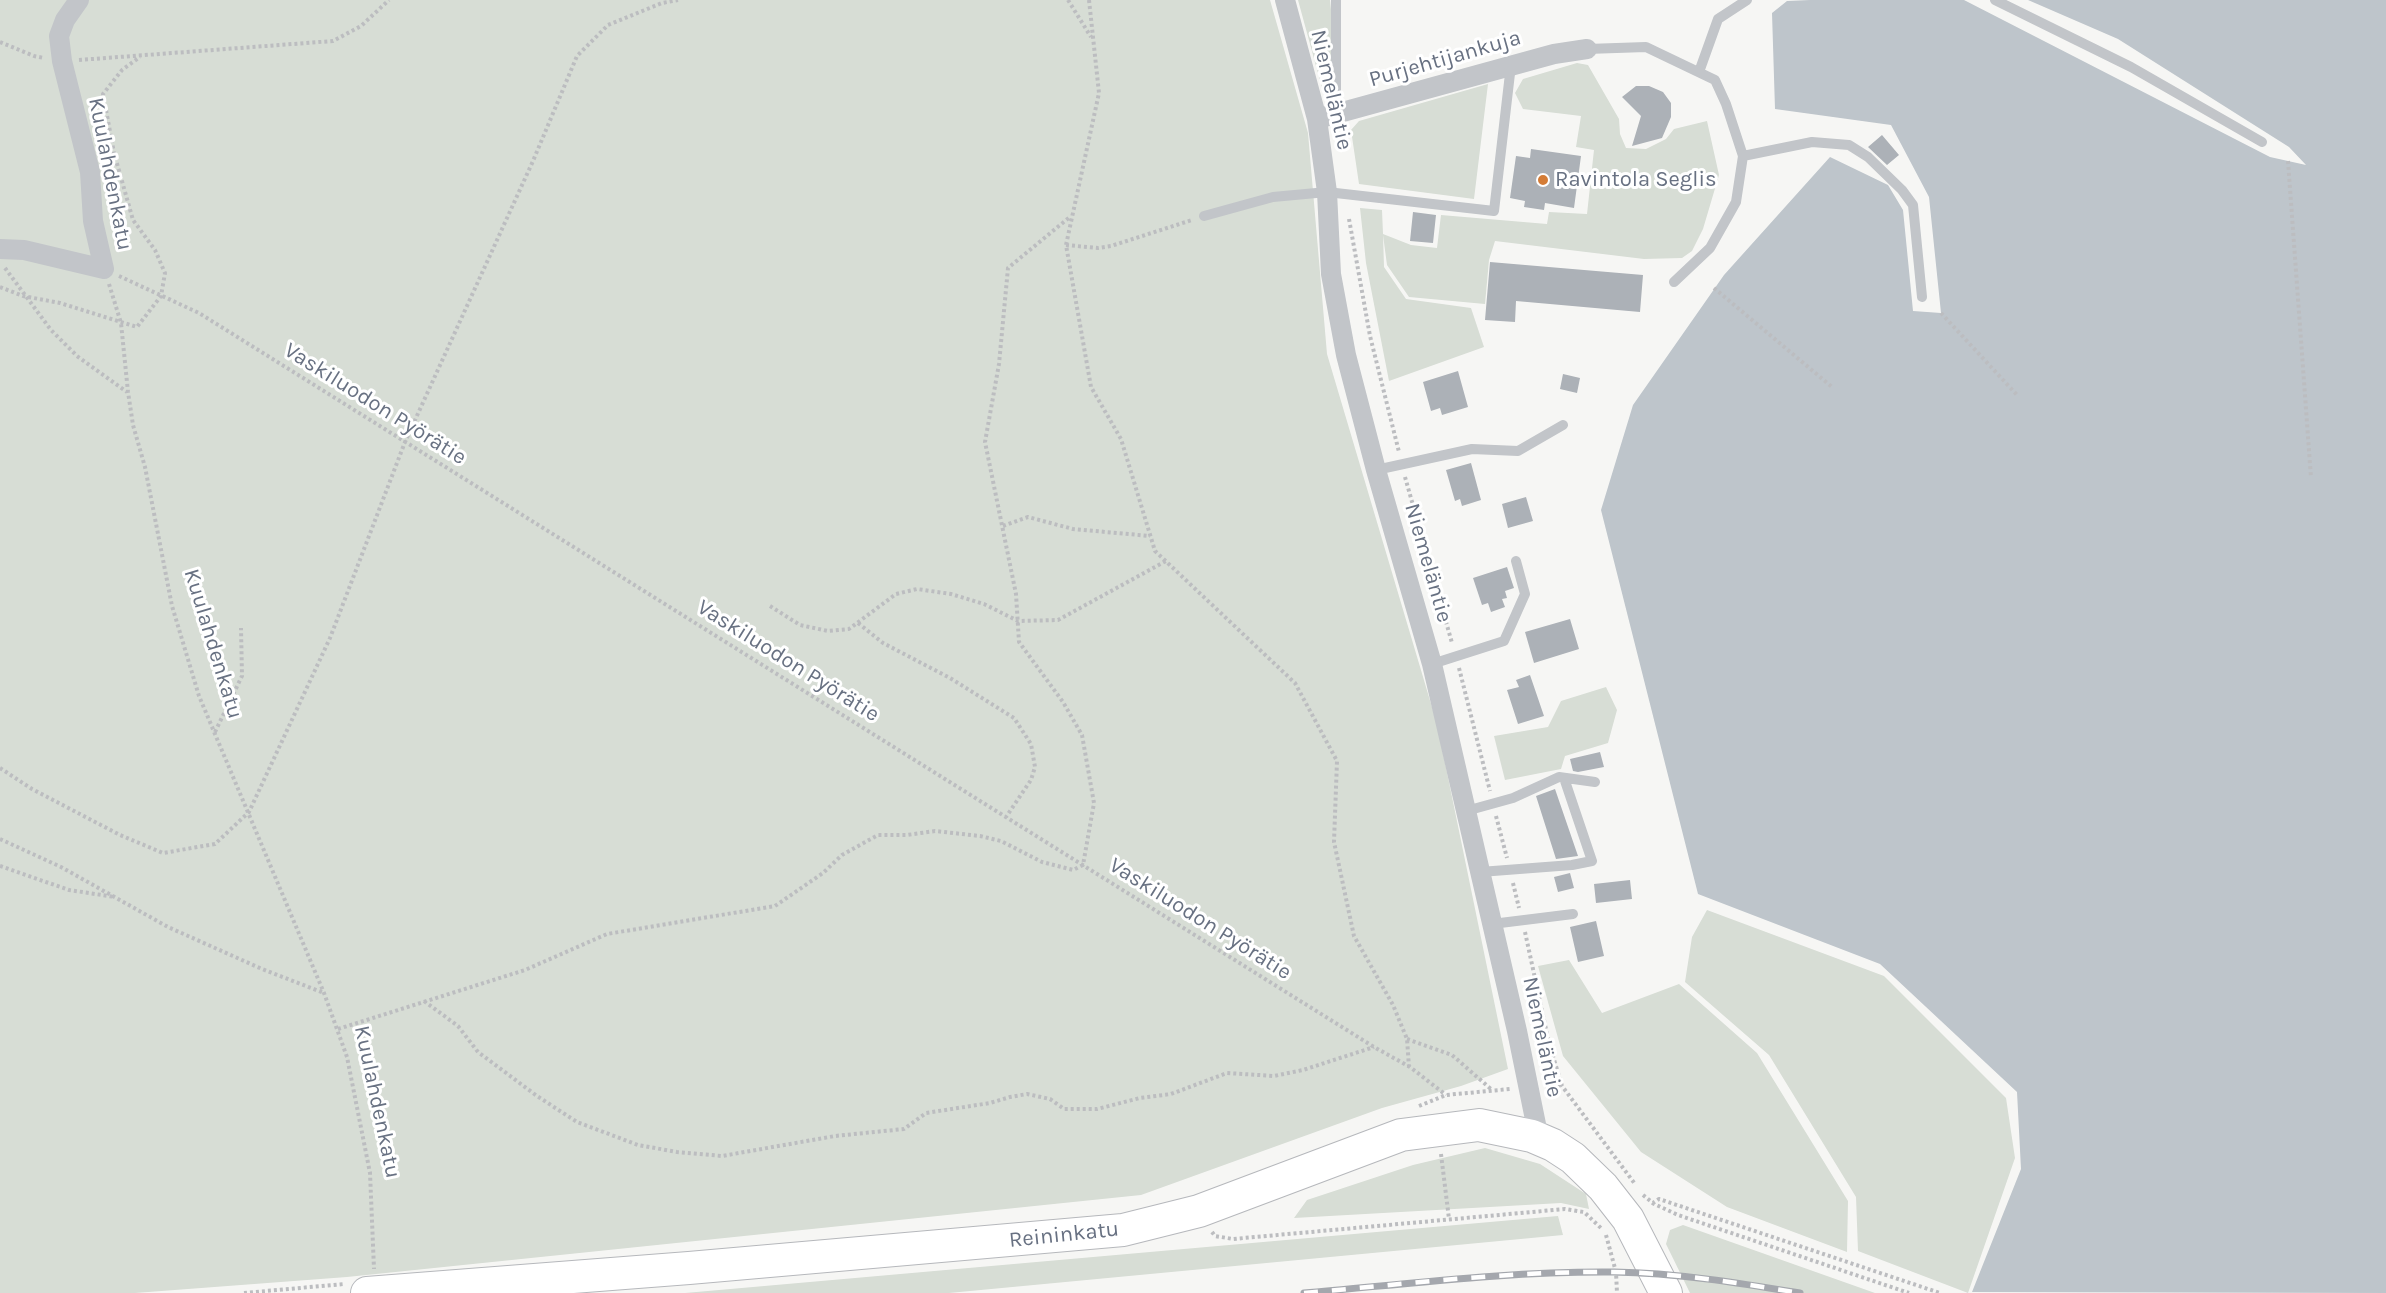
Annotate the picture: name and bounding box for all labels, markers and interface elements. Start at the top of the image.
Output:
street label: Purjehtijankuja [1366,25,1524,93]
street label: Niemeläntie [1304,27,1358,153]
street label: Kuulahdenkatu [82,95,138,253]
place label: Ravintola Seglis [1555,167,1717,193]
marker: Ravintola Seglis [1536,173,1550,187]
street label: Vaskiluodon Pyörätie [279,337,471,471]
street label: Niemeläntie [1398,501,1458,625]
street label: Kuulahdenkatu [178,566,248,722]
street label: Vaskiluodon Pyörätie [692,594,884,728]
street label: Vaskiluodon Pyörätie [1104,852,1296,986]
street label: Niemeläntie [1516,974,1568,1100]
street label: Kuulahdenkatu [348,1023,406,1181]
street label: Reininkatu [1008,1216,1120,1254]

